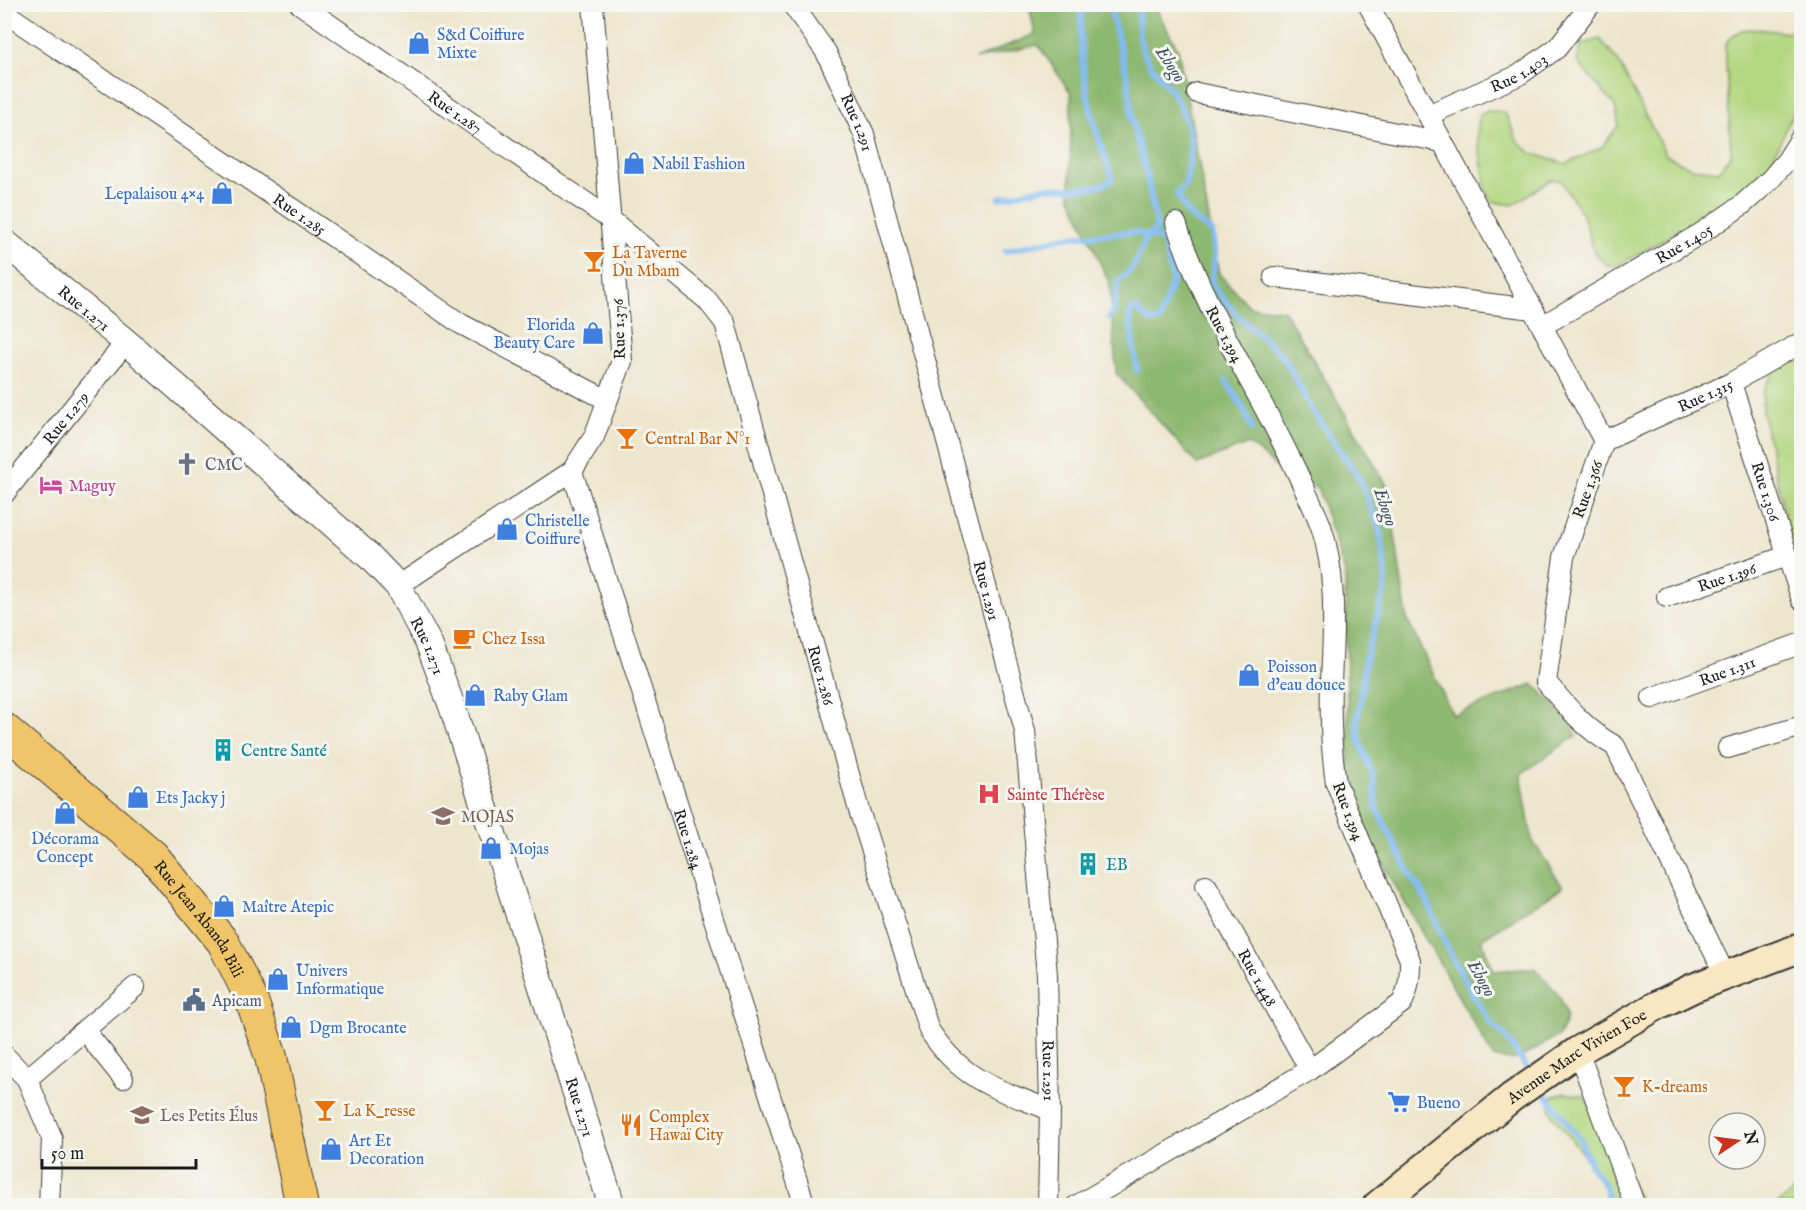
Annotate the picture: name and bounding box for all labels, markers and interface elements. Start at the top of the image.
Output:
place label: S&d Coiffure Mixte [437,26,525,64]
shop icon: S&d Coiffure Mixte [406,30,432,56]
water label: Ebogo [1149,41,1190,87]
street label: Rue 1.403 [1488,50,1552,98]
street label: Rue 1.287 [423,88,485,139]
street label: Rue 1.291 [835,91,876,154]
shop icon: Nabil Fashion [621,150,647,176]
place label: Nabil Fashion [652,155,746,175]
shop icon: Lepalaisou 4×4 [209,180,235,206]
place label: Lepalaisou 4×4 [105,185,204,205]
street label: Rue 1.285 [268,190,329,241]
street label: Rue 1.405 [1653,220,1717,270]
place label: La Taverne Du Mbam [612,244,687,282]
bar icon: La Taverne Du Mbam [581,248,607,274]
street label: Rue 1.271 [53,282,113,337]
street label: Rue 1.376 [609,298,631,360]
street label: Rue 1.394 [1200,303,1247,367]
place label: Florida Beauty Care [493,316,575,354]
shop icon: Florida Beauty Care [580,320,606,346]
street label: Rue 1.315 [1675,375,1737,418]
street label: Rue 1.279 [40,388,94,449]
bar icon: Central Bar N°1 [614,425,640,451]
place label: Central Bar N°1 [645,430,750,450]
church icon: CMC [174,451,200,477]
place label: CMC [205,456,243,476]
street label: Rue 1.366 [1569,458,1609,521]
street label: Rue 1.306 [1746,460,1784,524]
hotel icon: Maguy [38,472,64,498]
place label: Maguy [69,477,116,497]
water label: Ebogo [1367,484,1402,530]
place label: Christelle Coiffure [525,512,590,550]
shop icon: Christelle Coiffure [494,516,520,542]
street label: Rue 1.291 [968,559,1003,623]
street label: Rue 1.396 [1695,559,1759,598]
street label: Rue 1.271 [404,614,447,678]
cafe icon: Chez Issa [451,625,477,651]
place label: Chez Issa [482,630,545,650]
street label: Rue 1.286 [802,644,838,708]
street label: Rue 1.311 [1697,653,1759,692]
place label: Poisson d'eau douce [1267,658,1345,696]
shop icon: Poisson d'eau douce [1236,662,1262,688]
shop icon: Raby Glam [462,682,488,708]
place label: Raby Glam [493,687,568,707]
building icon: Centre Santé [210,737,236,763]
place label: Centre Santé [241,742,327,762]
street label: Rue 1.394 [1327,780,1368,844]
hospital icon: Sainte Thérèse [976,781,1002,807]
shop icon: Ets Jacky j [125,784,151,810]
place label: Sainte Thérèse [1007,786,1105,806]
place label: Ets Jacky j [156,789,225,809]
shop icon: Décorama Concept [52,800,78,826]
school or university icon: MOJAS [430,803,456,829]
street label: Rue 1.284 [668,807,706,872]
place label: MOJAS [461,808,514,828]
place label: Décorama Concept [31,830,99,868]
shop icon: Mojas [478,835,504,861]
place label: Mojas [509,840,549,860]
building icon: EB [1075,851,1101,877]
place label: EB [1106,856,1128,876]
street label: Rue Jean Abanda Bili [149,857,247,981]
shop icon: Maître Atepic [211,893,237,919]
place label: Maître Atepic [242,898,334,918]
street label: Rue 1.448 [1232,946,1280,1011]
water label: Ebogo [1461,955,1500,1001]
place label: Univers Informatique [296,962,384,1000]
shop icon: Univers Informatique [265,966,291,992]
public building icon: Apicam [181,987,207,1013]
place label: Apicam [211,992,262,1012]
street label: Avenue Marc Vivien Foe [1503,1006,1651,1110]
shop icon: Dgm Brocante [278,1014,304,1040]
place label: Dgm Brocante [309,1019,407,1039]
street label: Rue 1.291 [1036,1040,1058,1101]
bar icon: K-dreams [1611,1073,1637,1099]
street label: Rue 1.271 [559,1075,597,1140]
place label: K-dreams [1642,1078,1708,1098]
supermarket icon: Bueno [1386,1089,1412,1115]
place label: Bueno [1417,1094,1461,1114]
bar icon: La K_resse [312,1097,338,1123]
school or university icon: Les Petits Élus [129,1102,155,1128]
place label: La K_resse [343,1102,416,1122]
place label: Les Petits Élus [160,1105,258,1127]
place label: Complex Hawaï City [649,1108,724,1146]
north arrow [1707,1111,1767,1171]
restaurant icon: Complex Hawaï City [618,1112,644,1138]
text: N [1738,1128,1761,1147]
scale bar [42,1132,196,1170]
place label: Art Et Decoration [348,1132,425,1170]
shop icon: Art Et Decoration [318,1136,344,1162]
text: 50 m [51,1143,84,1166]

